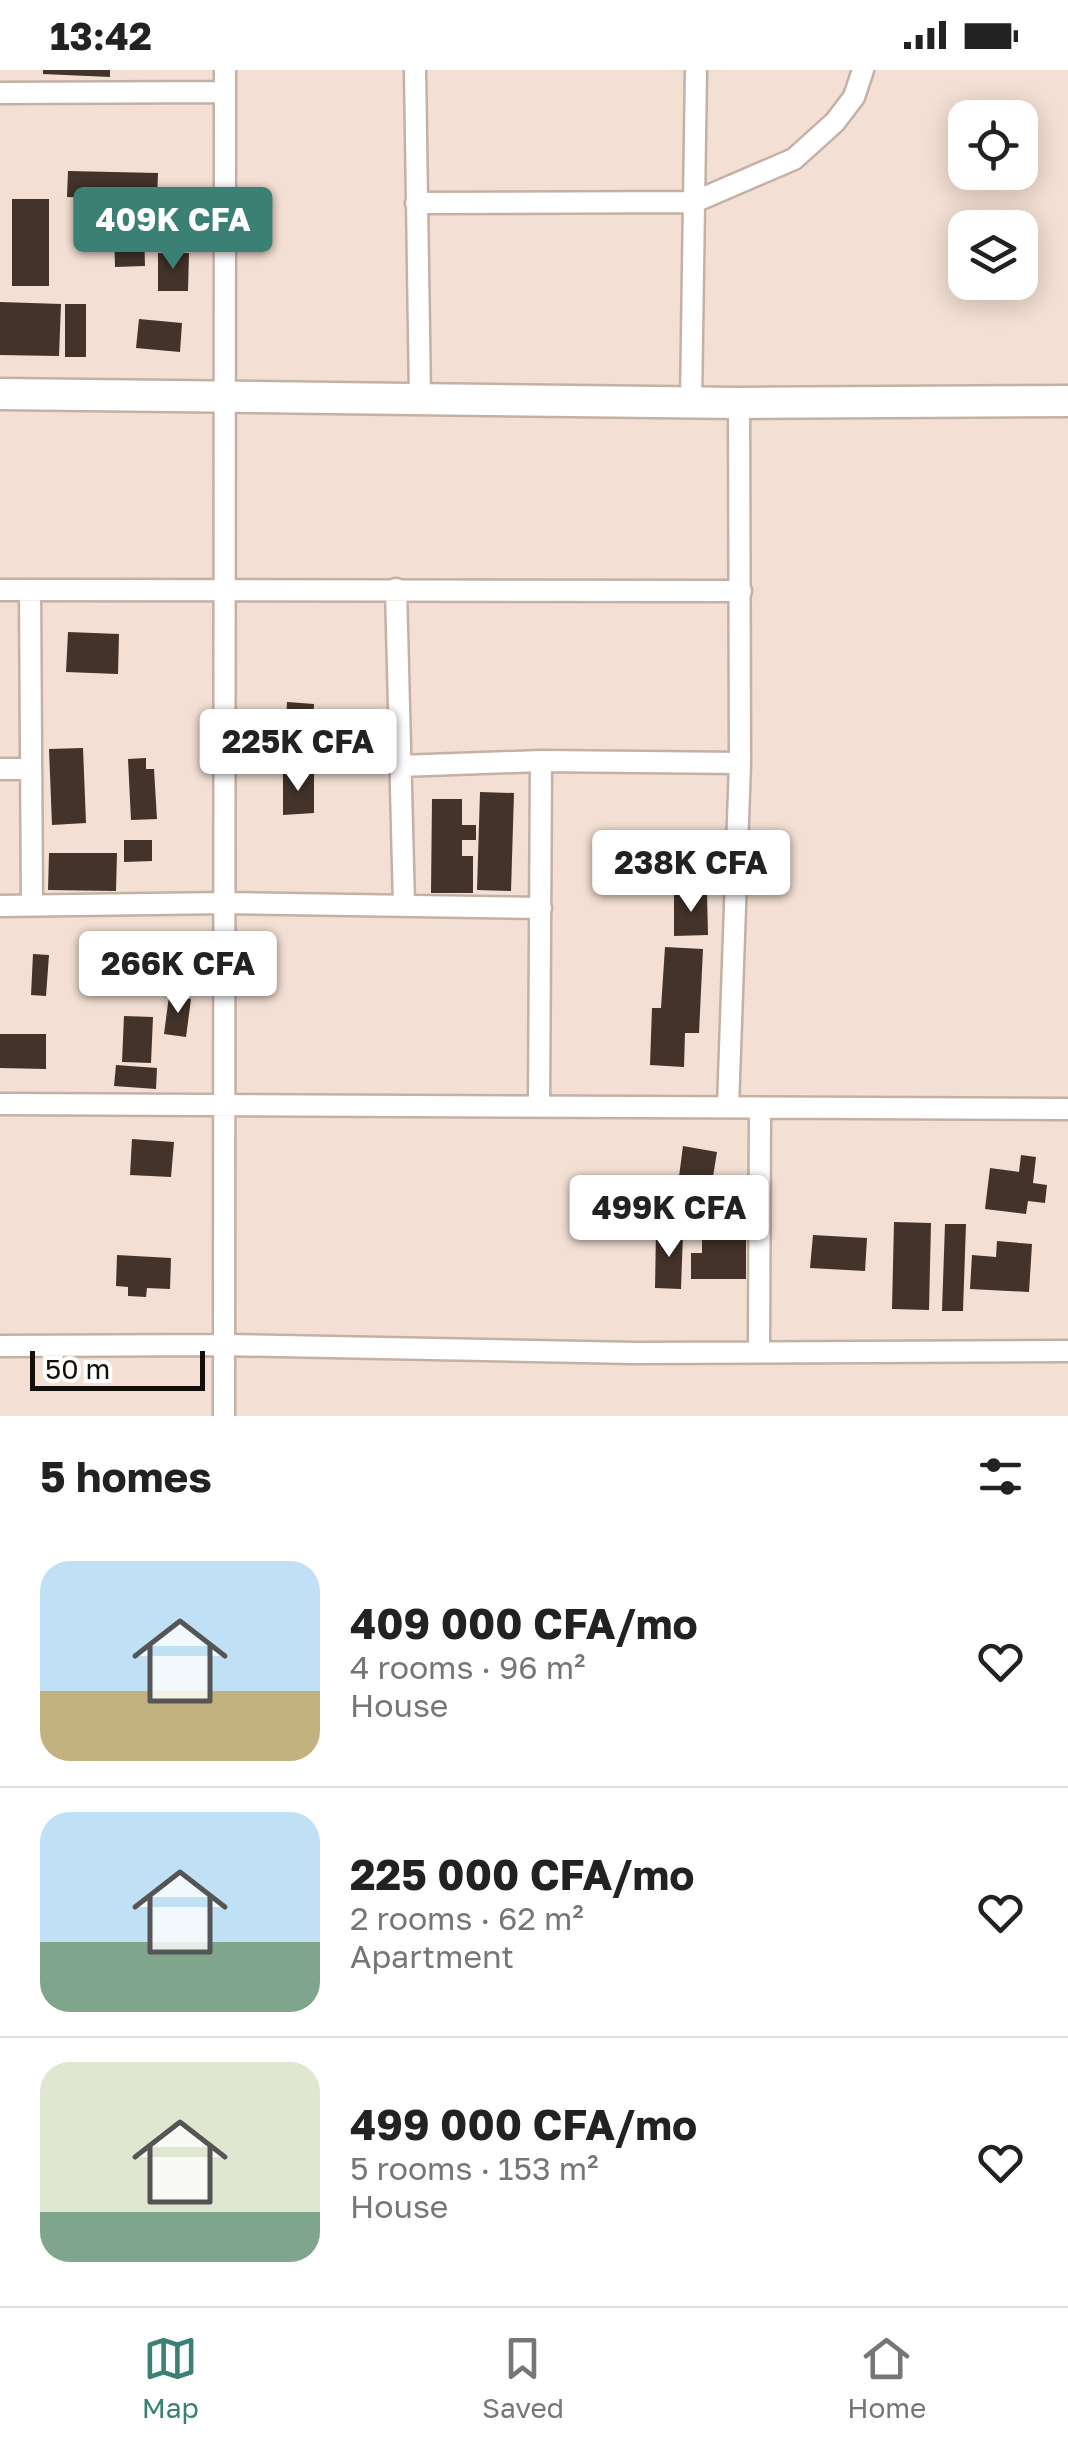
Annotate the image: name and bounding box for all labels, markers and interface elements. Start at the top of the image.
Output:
text: 13:42 [50,13,152,58]
map controls [948,100,1038,300]
button: locate [948,100,1038,190]
pin: 409K CFA [70,187,276,272]
text: 409K CFA [95,200,251,238]
button: layers [948,210,1038,300]
pin: 225K CFA [195,709,401,794]
text: 225K CFA [222,722,374,760]
pin: 238K CFA [588,830,794,915]
text: 238K CFA [614,843,768,881]
pin: 266K CFA [75,931,281,1016]
text: 266K CFA [101,944,255,982]
pin: 499K CFA [566,1175,772,1260]
text: 499K CFA [592,1188,746,1226]
scale bar [30,1346,205,1390]
text: 50 m [45,1352,110,1385]
icon: filters [973,1449,1028,1504]
text: 5 homes [40,1451,212,1501]
text: 409 000 CFA/mo [350,1598,698,1648]
icon: home [120,1601,240,1721]
icon: heart [973,1634,1028,1689]
text: 4 rooms · 96 m² [350,1648,586,1686]
text: House [350,1686,448,1724]
text: 225 000 CFA/mo [350,1849,694,1899]
icon: home [120,1852,240,1972]
icon: heart [973,1885,1028,1940]
text: 2 rooms · 62 m² [350,1899,584,1937]
text: Apartment [350,1937,514,1975]
text: 499 000 CFA/mo [350,2099,697,2149]
icon: home [120,2102,240,2222]
icon: heart [973,2135,1028,2190]
text: 5 rooms · 153 m² [350,2149,599,2187]
text: House [350,2187,448,2225]
tab: Map [142,2331,199,2424]
tab: Saved [482,2331,564,2424]
tab: Home [847,2331,926,2424]

